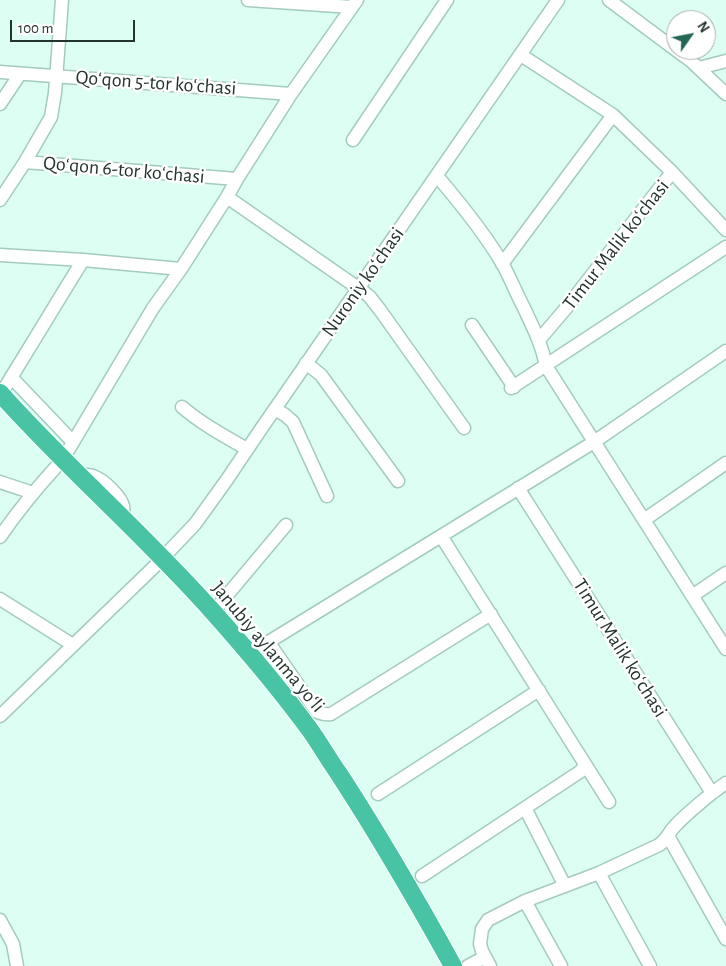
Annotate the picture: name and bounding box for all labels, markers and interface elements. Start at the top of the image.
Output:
scale bar [12,10,138,42]
north arrow [666,10,716,60]
text: N [694,19,711,35]
text: 100 m [18,21,53,36]
street label: Qoʻqon 5-tor koʻchasi [75,65,237,101]
street label: Qoʻqon 6-tor koʻchasi [42,151,206,189]
street label: Timur Malik koʻchasi [558,175,674,315]
street label: Nuroniy koʻchasi [316,223,410,341]
street label: Timur Malik koʻchasi [568,574,672,722]
street label: Janubiy aylanma yoʻli [206,577,330,717]

